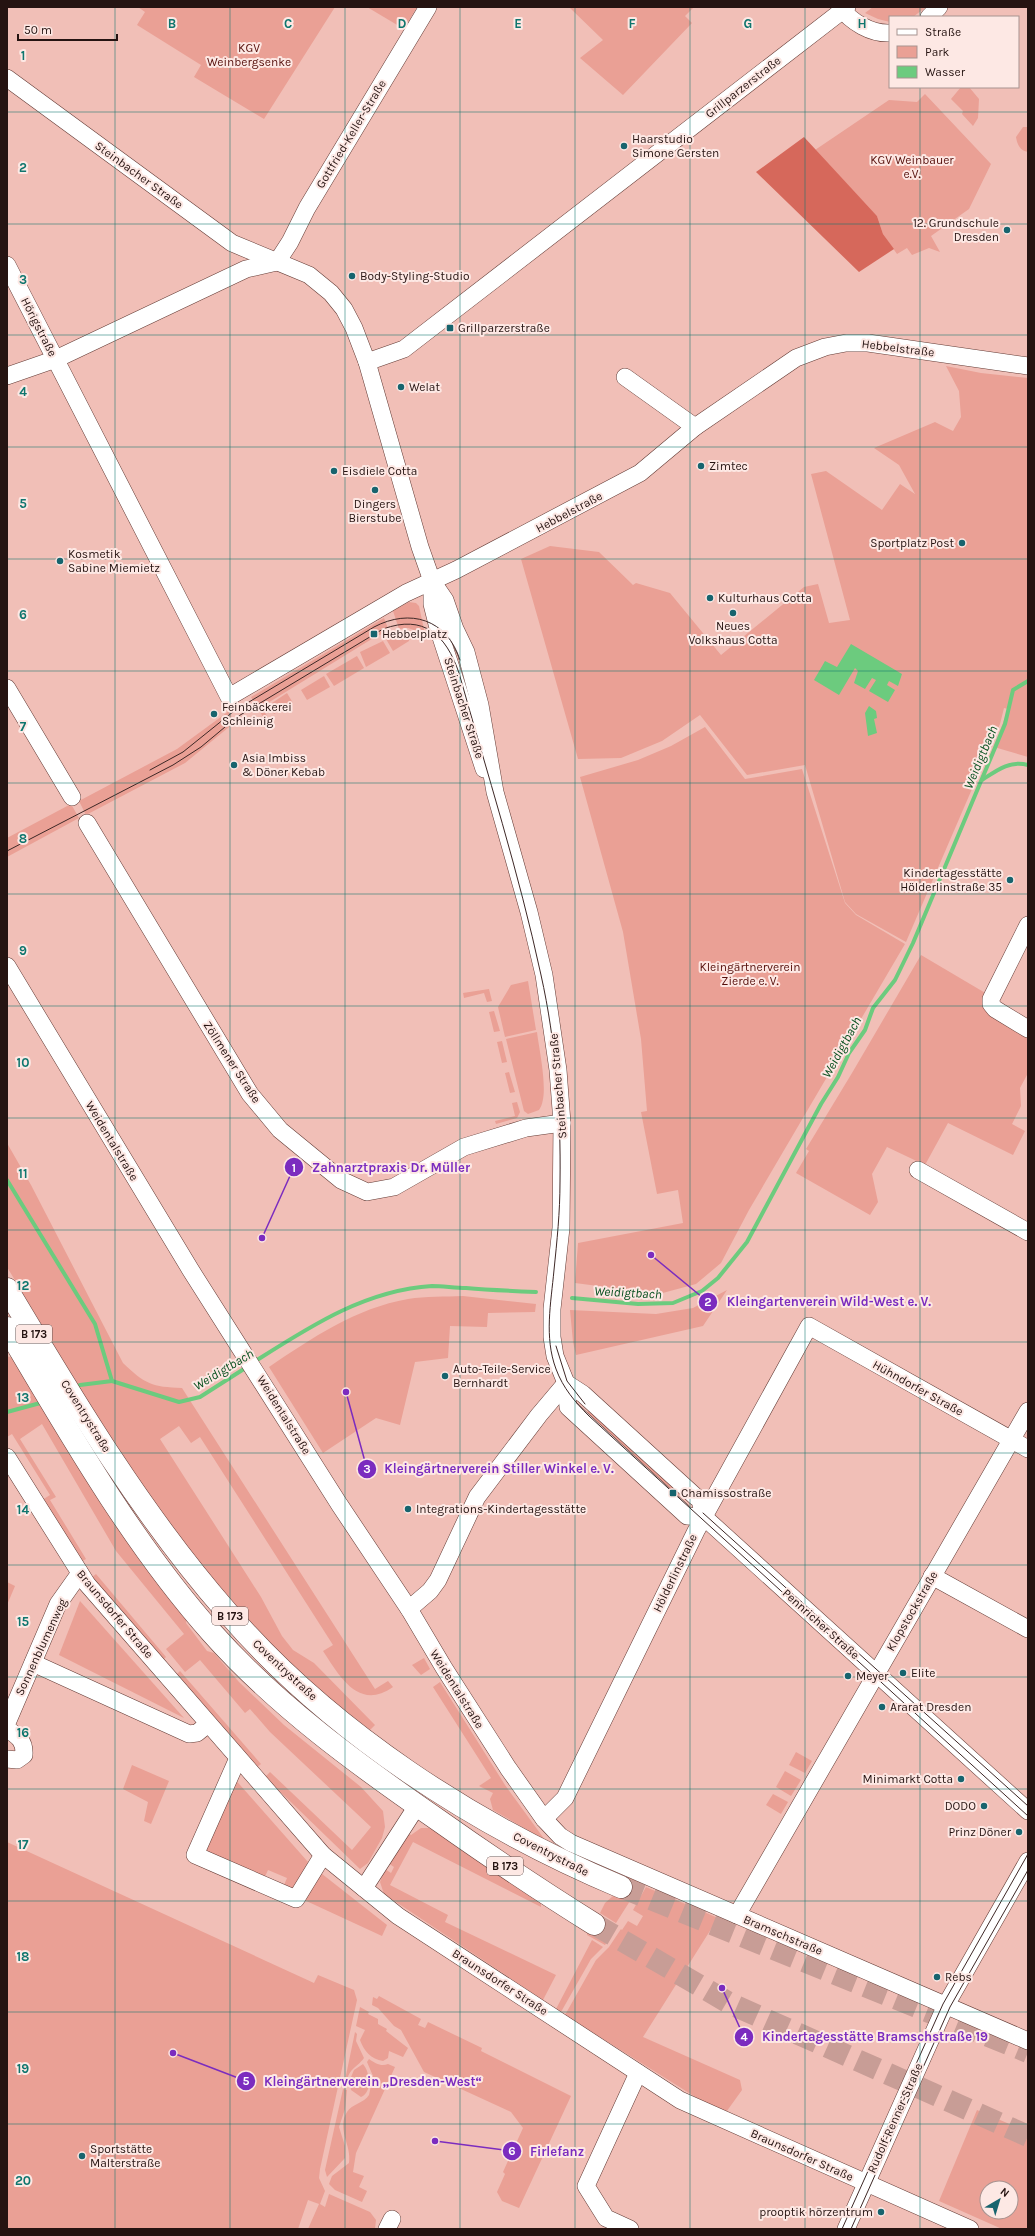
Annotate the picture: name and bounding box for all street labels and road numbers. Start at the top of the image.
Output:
street label: Grillparzerstraße [703,53,783,121]
street label: Gottfried-Keller-Straße [313,77,389,191]
street label: Steinbacher Straße [92,138,186,212]
street label: Hörigstraße [18,295,60,359]
street label: Hebbelstraße [861,337,935,359]
street label: Hebbelstraße [533,489,605,535]
street label: Steinbacher Straße [441,656,487,760]
street label: Zöllmener Straße [200,1019,264,1105]
street label: Steinbacher Straße [546,1033,570,1139]
street label: Weidentalstraße [83,1099,141,1183]
road number: B 173 [16,1325,52,1343]
street label: Hühndorfer Straße [870,1357,966,1419]
street label: Weidentalstraße [254,1373,314,1457]
street label: Coventrystraße [58,1377,114,1455]
street label: Hölderlinstraße [650,1532,700,1614]
street label: Braunsdorfer Straße [74,1567,156,1661]
street label: Klopstockstraße [883,1569,941,1653]
street label: Pennricher Straße [780,1586,862,1662]
street label: Sonnenblumenweg [12,1596,70,1698]
road number: B 173 [212,1607,248,1625]
street label: Coventrystraße [250,1637,320,1703]
street label: Weidentalstraße [427,1647,487,1731]
street label: Coventrystraße [511,1829,591,1879]
road number: B 173 [487,1857,523,1875]
street label: Bramschstraße [741,1912,825,1958]
street label: Braunsdorfer Straße [450,1946,550,2018]
street label: Rudolf-Renner-Straße [864,2061,926,2175]
street label: Braunsdorfer Straße [748,2126,856,2184]

